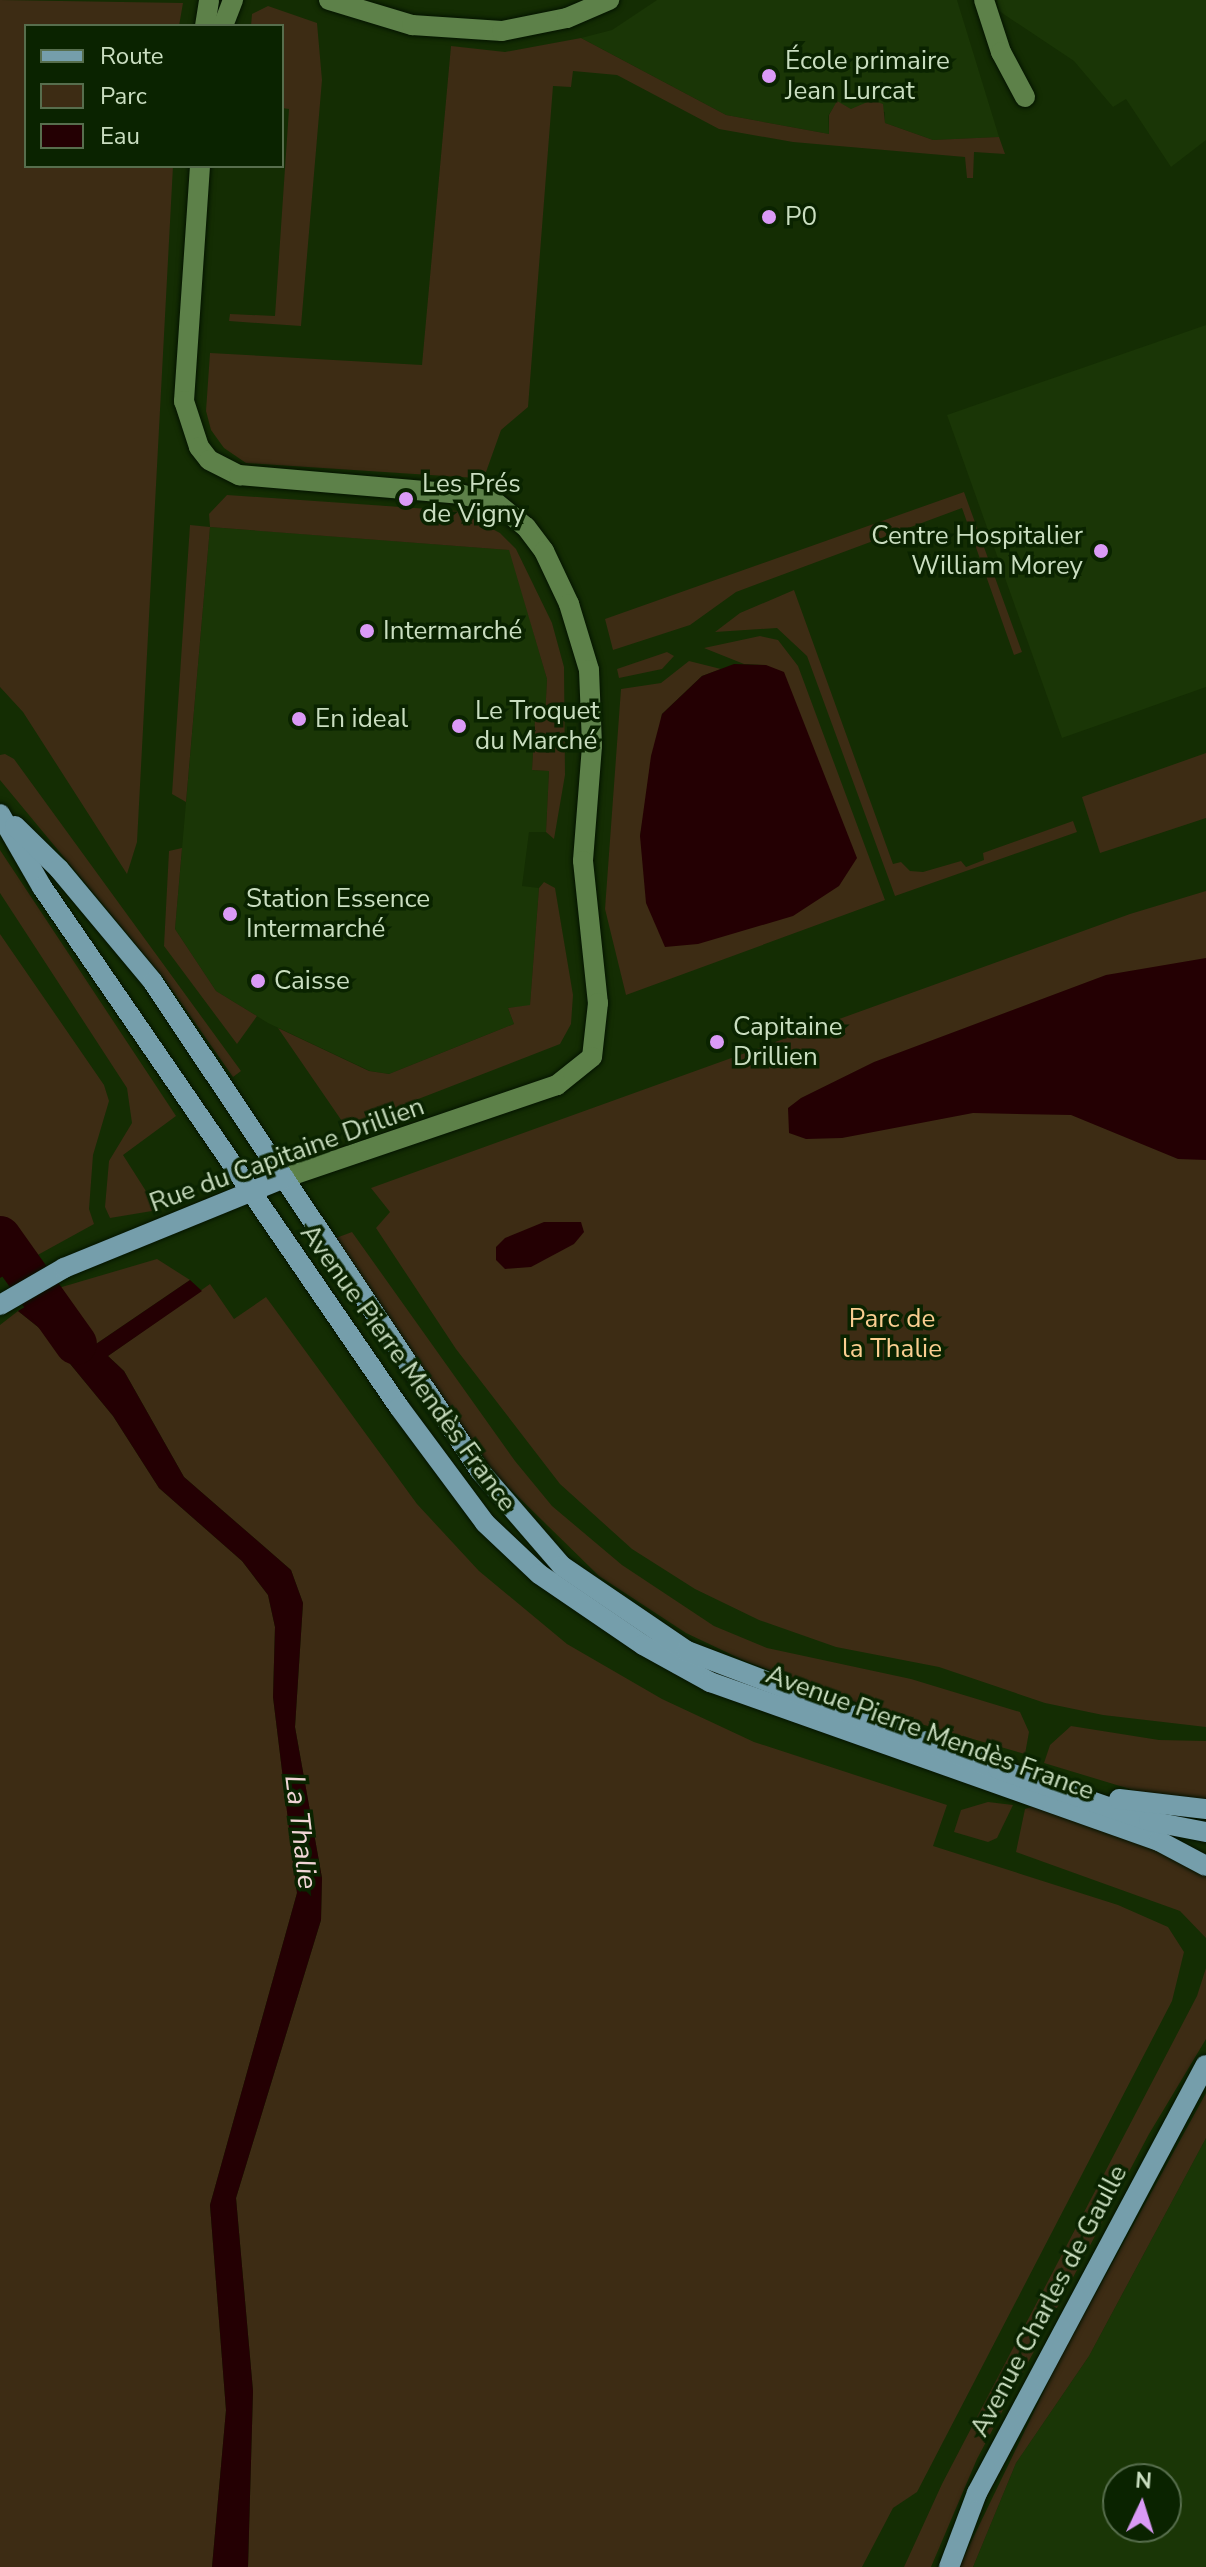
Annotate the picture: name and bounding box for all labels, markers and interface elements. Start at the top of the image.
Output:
legend [24,24,284,168]
text: Route [100,40,164,72]
place label: École primaire Jean Lurcat [785,45,950,106]
marker: École primaire Jean Lurcat [760,67,778,85]
text: Parc [100,80,147,112]
text: Eau [100,120,140,152]
place label: P0 [785,201,817,233]
marker: P0 [760,208,778,226]
place label: Les Prés de Vigny [422,468,525,530]
marker: Les Prés de Vigny [397,490,415,508]
place label: Centre Hospitalier William Morey [871,520,1083,582]
marker: Centre Hospitalier William Morey [1090,540,1112,562]
place label: Intermarché [383,615,522,647]
marker: Intermarché [358,622,376,640]
place label: Le Troquet du Marché [475,695,599,756]
place label: En ideal [315,703,408,735]
marker: En ideal [290,710,308,728]
marker: Le Troquet du Marché [450,717,468,735]
place label: Station Essence Intermarché [246,883,430,944]
marker: Station Essence Intermarché [221,905,239,923]
place label: Caisse [274,965,350,997]
marker: Caisse [249,972,267,990]
place label: Capitaine Drillien [733,1011,843,1072]
marker: Capitaine Drillien [708,1033,726,1051]
street label: Rue du Capitaine Drillien [145,1091,429,1219]
street label: Avenue Pierre Mendès France [293,1219,523,1517]
park label: Parc de la Thalie [842,1303,942,1364]
street label: Avenue Pierre Mendès France [762,1659,1098,1807]
water label: La Thalie [277,1773,325,1891]
street label: Avenue Charles de Gaulle [964,2160,1134,2442]
north arrow [1102,2463,1182,2543]
text: N [1134,2466,1153,2497]

